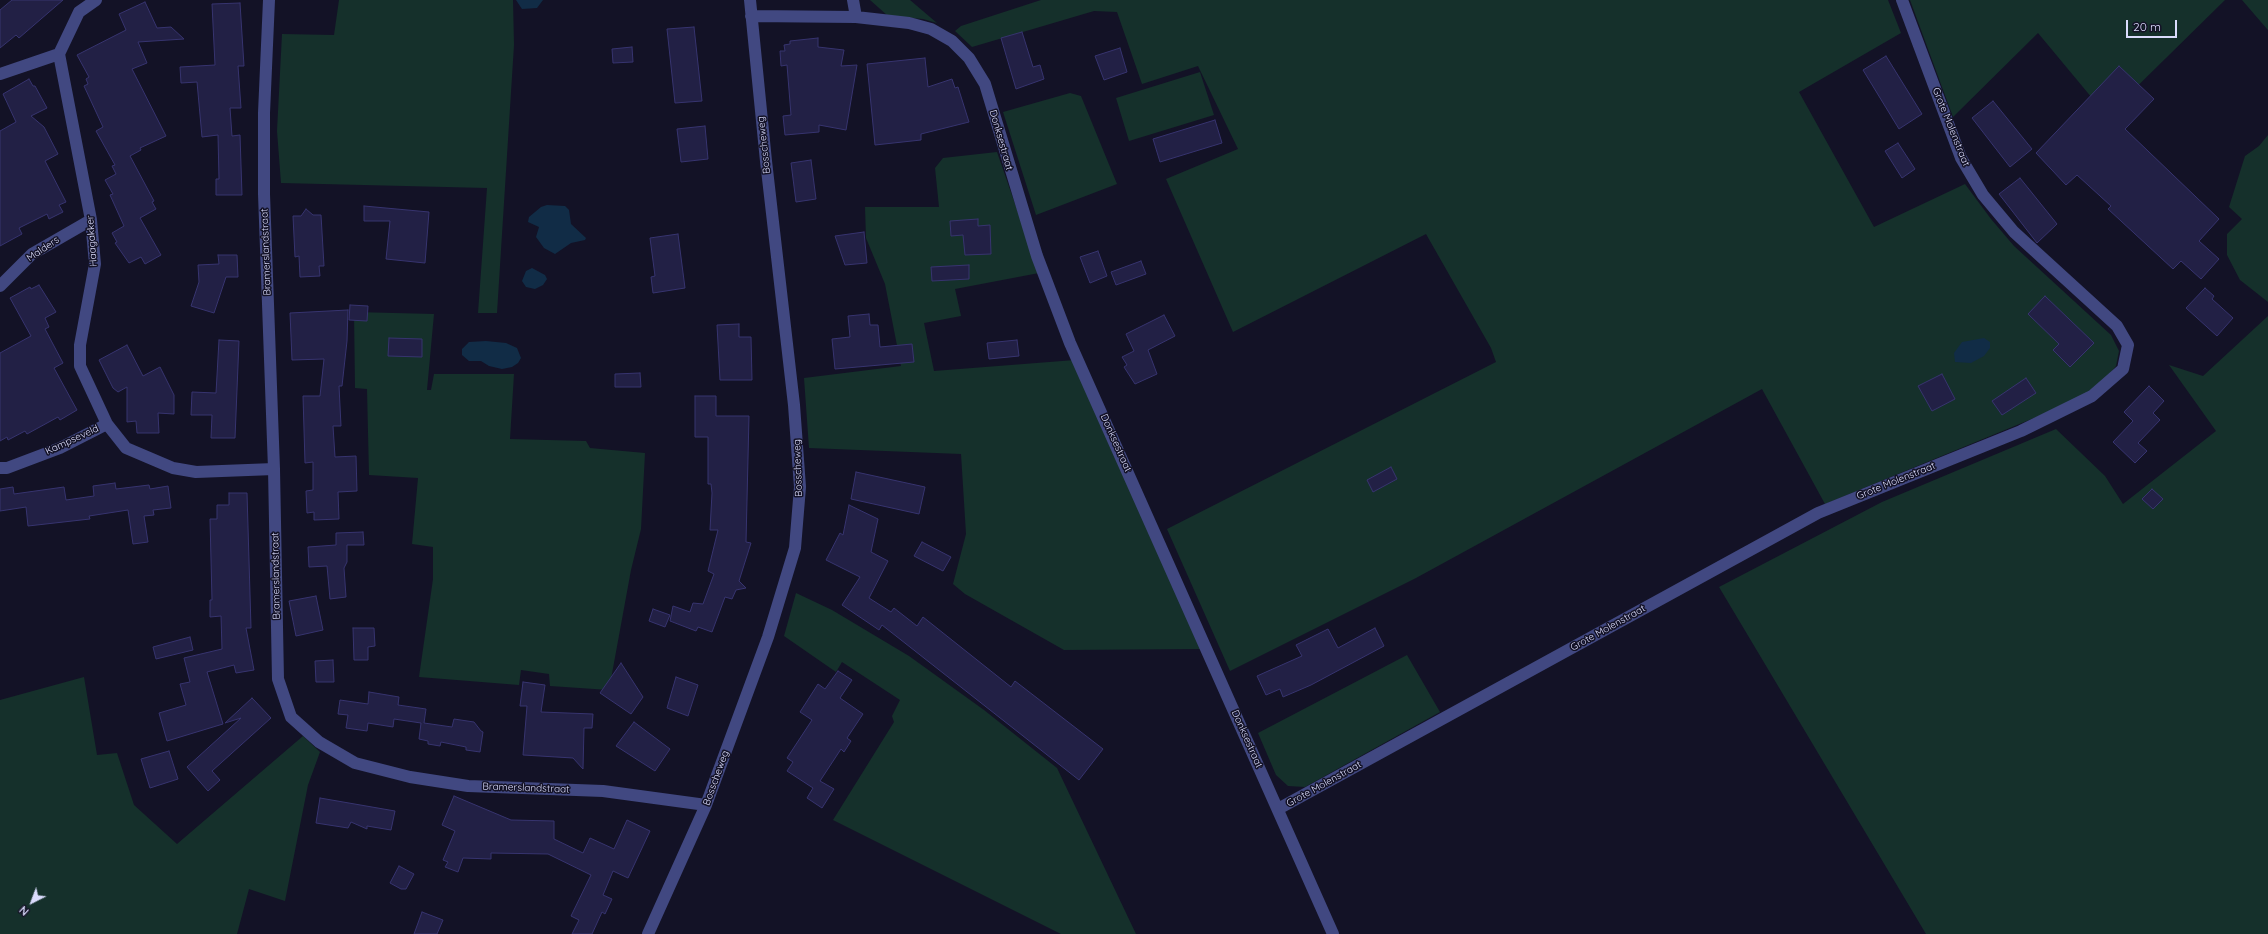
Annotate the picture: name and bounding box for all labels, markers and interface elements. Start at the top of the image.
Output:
scale bar [2128,12,2179,38]
text: 20 m [2133,19,2161,34]
street label: Grote Molenstraat [1930,86,1972,168]
street label: Donksestraat [987,108,1015,172]
street label: Bosscheweg [755,116,773,174]
street label: Bramerslandstraat [258,208,274,296]
street label: Haagakker [84,215,100,267]
street label: Malders [24,234,62,264]
street label: Donksestraat [1098,412,1134,474]
street label: Kampseveld [43,422,101,458]
street label: Bosscheweg [791,439,805,497]
street label: Grote Molenstraat [1855,460,1937,502]
street label: Bramerslandstraat [269,532,283,620]
street label: Grote Molenstraat [1568,602,1648,654]
street label: Donksestraat [1229,708,1265,770]
street label: Bosscheweg [700,749,732,807]
street label: Grote Molenstraat [1284,758,1364,810]
street label: Bramerslandstraat [482,780,570,796]
north arrow [12,882,52,922]
text: N [16,903,32,919]

